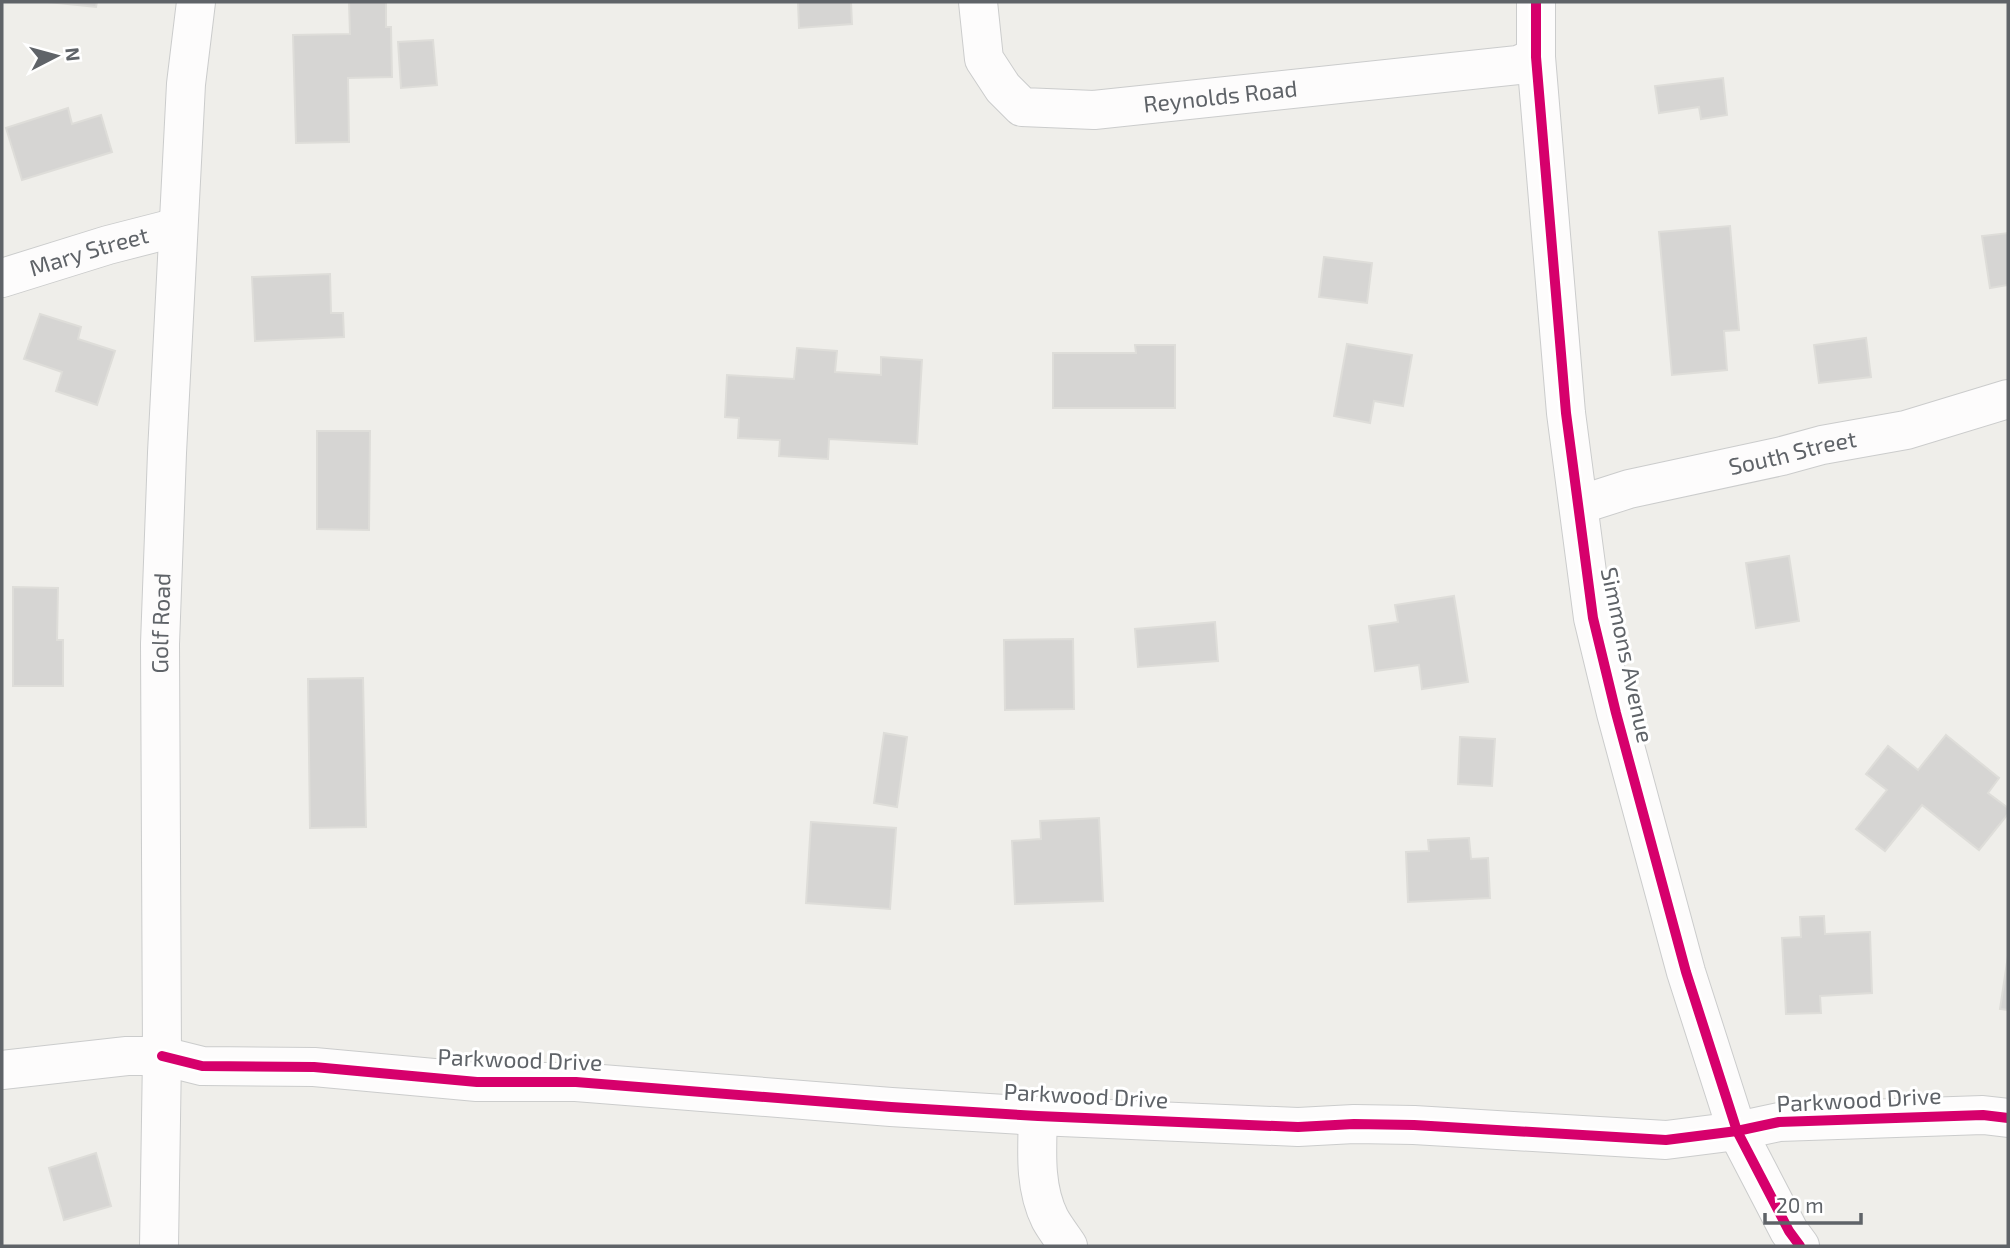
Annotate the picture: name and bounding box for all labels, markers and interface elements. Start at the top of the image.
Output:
north arrow [21,21,91,91]
text: N [61,46,86,62]
street label: Reynolds Road [1142,73,1299,118]
street label: Mary Street [26,220,152,282]
street label: South Street [1726,424,1859,480]
street label: Simmons Avenue [1596,564,1660,745]
street label: Golf Road [145,572,176,673]
street label: Parkwood Drive [437,1042,603,1076]
street label: Parkwood Drive [1003,1077,1169,1113]
street label: Parkwood Drive [1776,1081,1942,1117]
scale bar [1765,1182,1861,1226]
text: 20 m [1776,1192,1824,1217]

